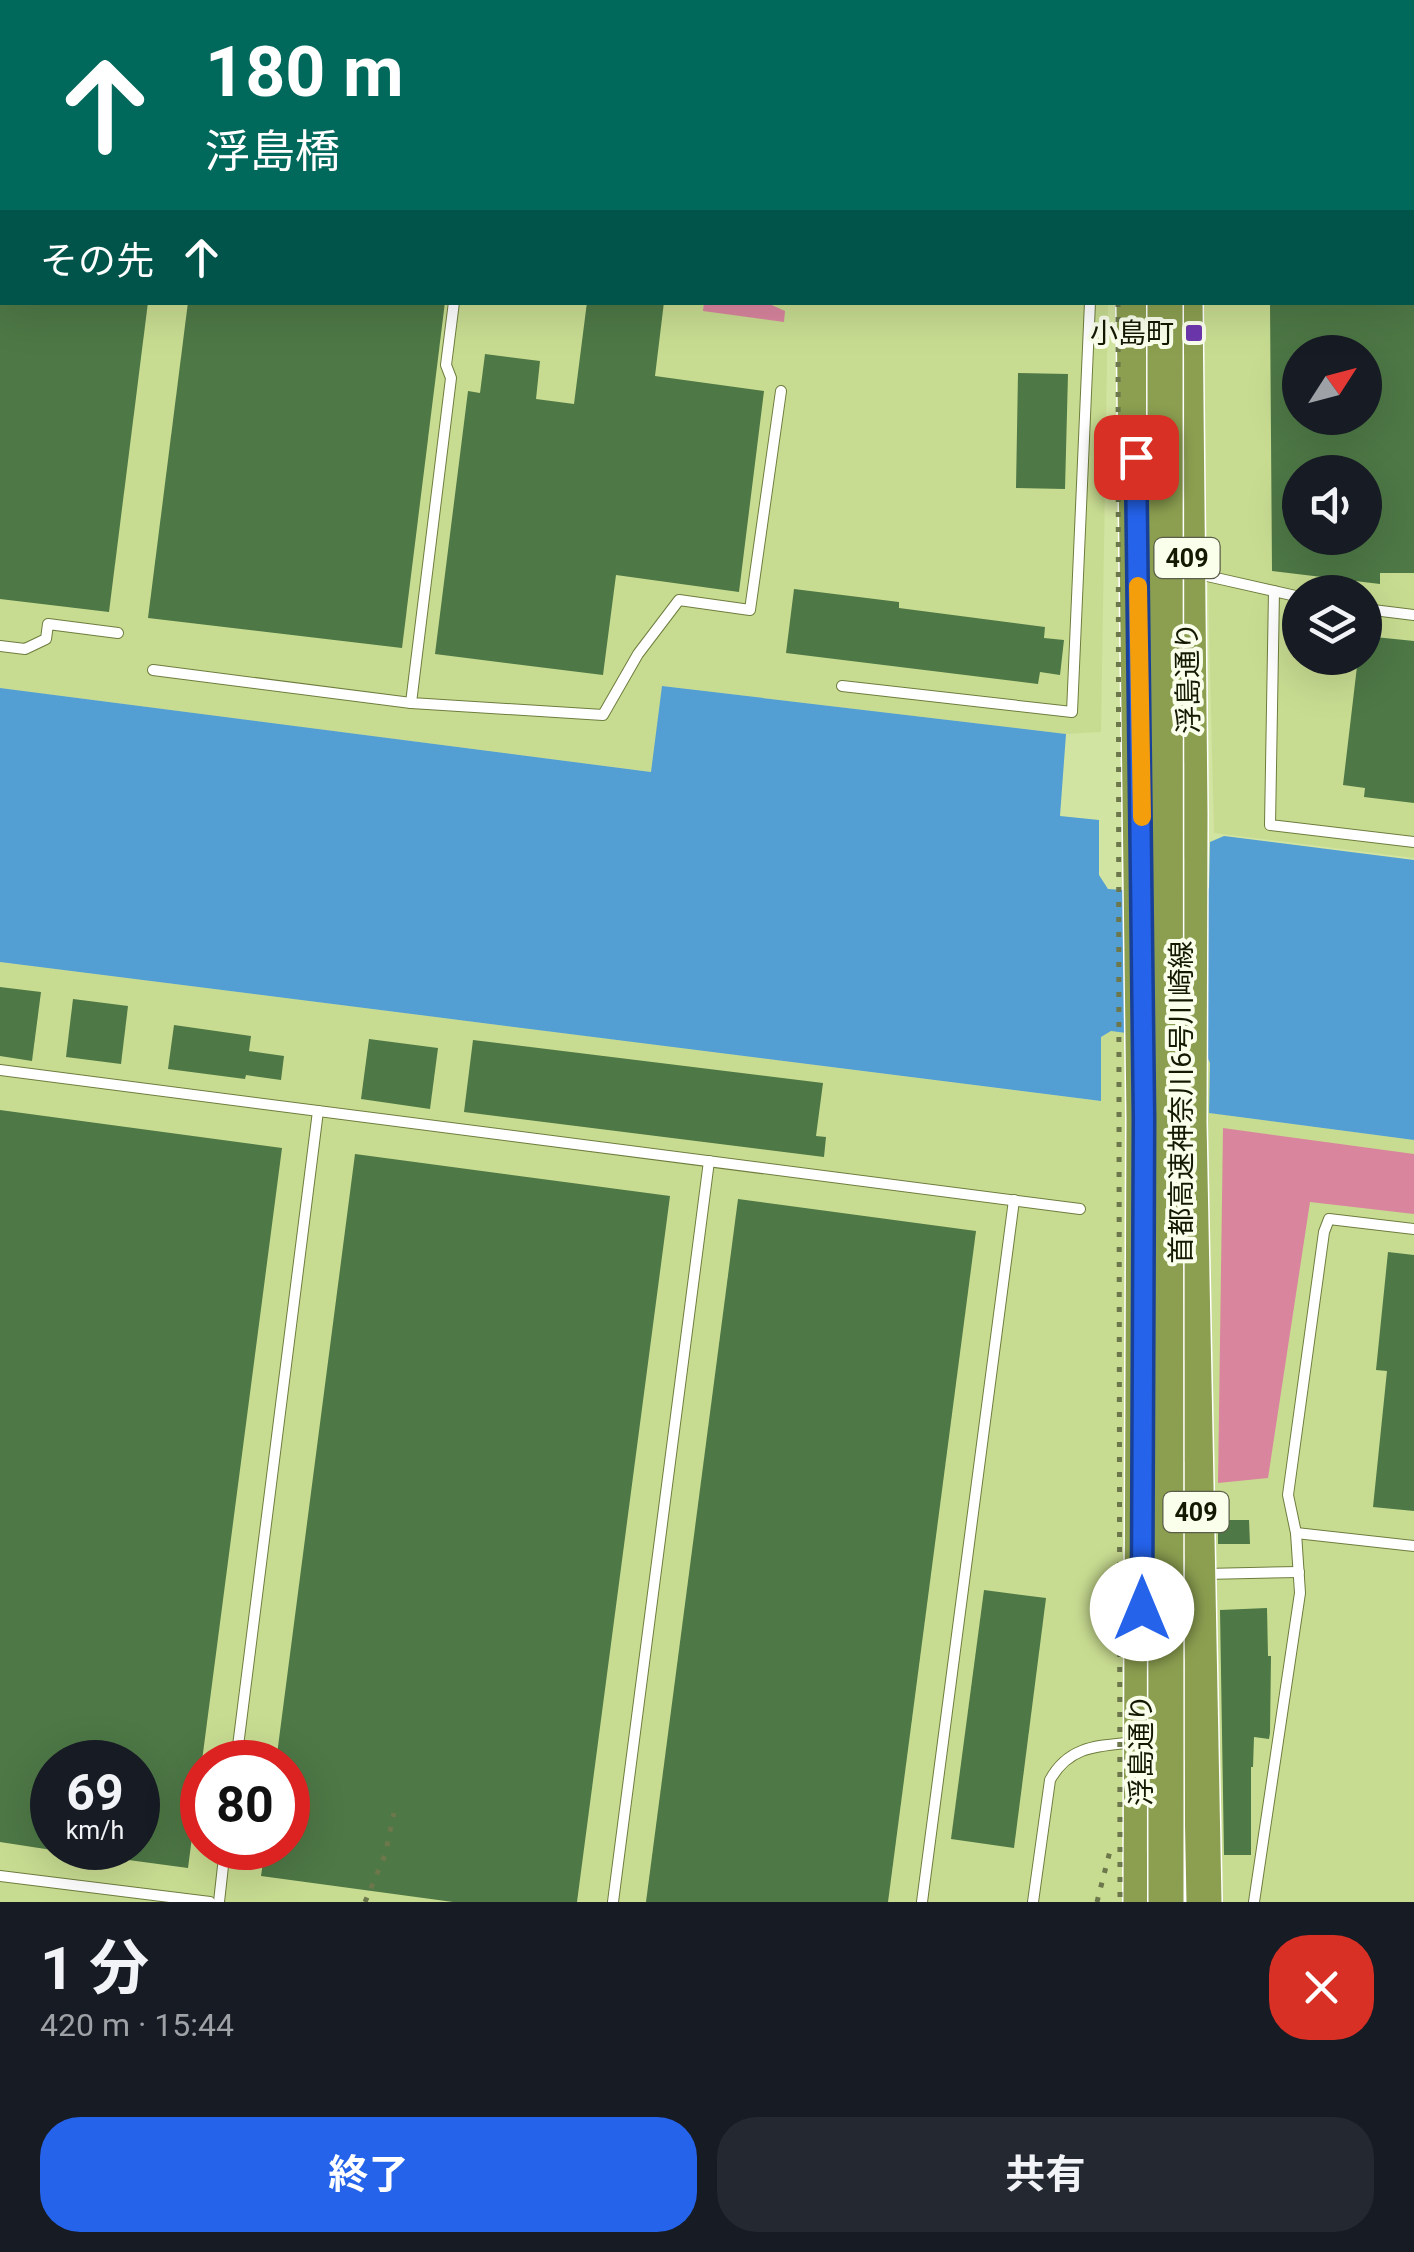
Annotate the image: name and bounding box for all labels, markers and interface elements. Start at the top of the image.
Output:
text: 180 m [205,31,404,113]
icon: ahead [40,40,170,170]
text: 浮島橋 [205,125,340,178]
icon: ahead [174,230,229,285]
text: その先 [40,239,154,283]
place label: 小島町 [1090,317,1174,350]
marker: 小島町 [1183,322,1205,344]
north arrow [1282,335,1382,435]
map controls [1282,335,1382,675]
pin [1094,415,1179,500]
icon: arrive [1109,430,1164,485]
button: sound [1282,455,1382,555]
road number: 409 [1154,538,1220,578]
button: layers [1282,575,1382,675]
street label: 浮島通り [1171,622,1205,734]
street label: 首都高速神奈川6号川崎線 [1165,940,1198,1264]
road number: 409 [1164,1492,1228,1532]
position arrow [1090,1557,1194,1661]
street label: 浮島通り [1125,1694,1158,1806]
speed limit sign: 80 [180,1740,310,1870]
text: 69 [66,1764,124,1822]
text: km/h [66,1816,124,1845]
text: 1 分 [40,1933,149,2004]
button: close [1269,1935,1374,2040]
text: 420 m · 15:44 [40,2006,234,2044]
button: 終了 [40,2117,697,2232]
button: 共有 [717,2117,1374,2232]

